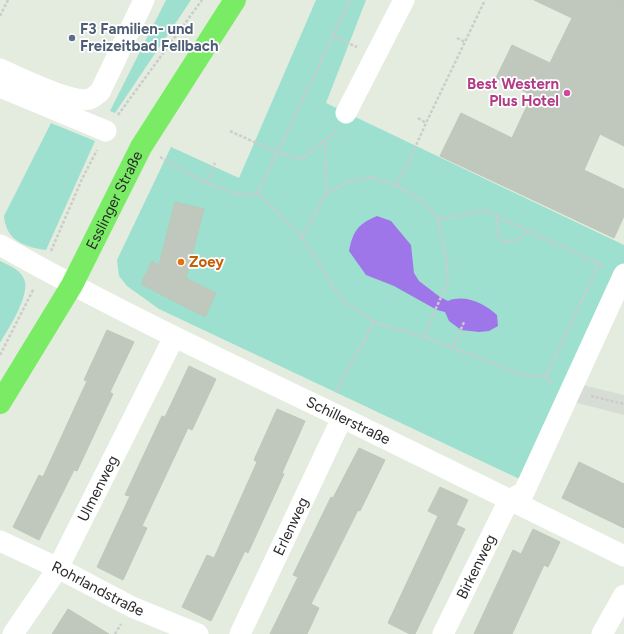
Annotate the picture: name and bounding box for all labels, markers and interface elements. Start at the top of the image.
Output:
place label: F3 Familien- und Freizeitbad Fellbach [80,20,219,55]
marker: F3 Familien- und Freizeitbad Fellbach [67,33,77,43]
place label: Best Western Plus Hotel [467,75,559,110]
marker: Best Western Plus Hotel [562,88,572,98]
street label: Esslinger Straße [82,148,147,253]
place label: Zoey [189,253,224,271]
marker: Zoey [176,257,186,267]
street label: Schillerstraße [303,393,393,449]
street label: Ulmenweg [74,452,122,524]
street label: Erlenweg [269,494,312,558]
street label: Birkenweg [453,531,500,602]
street label: Rohrlandstraße [49,557,147,620]

